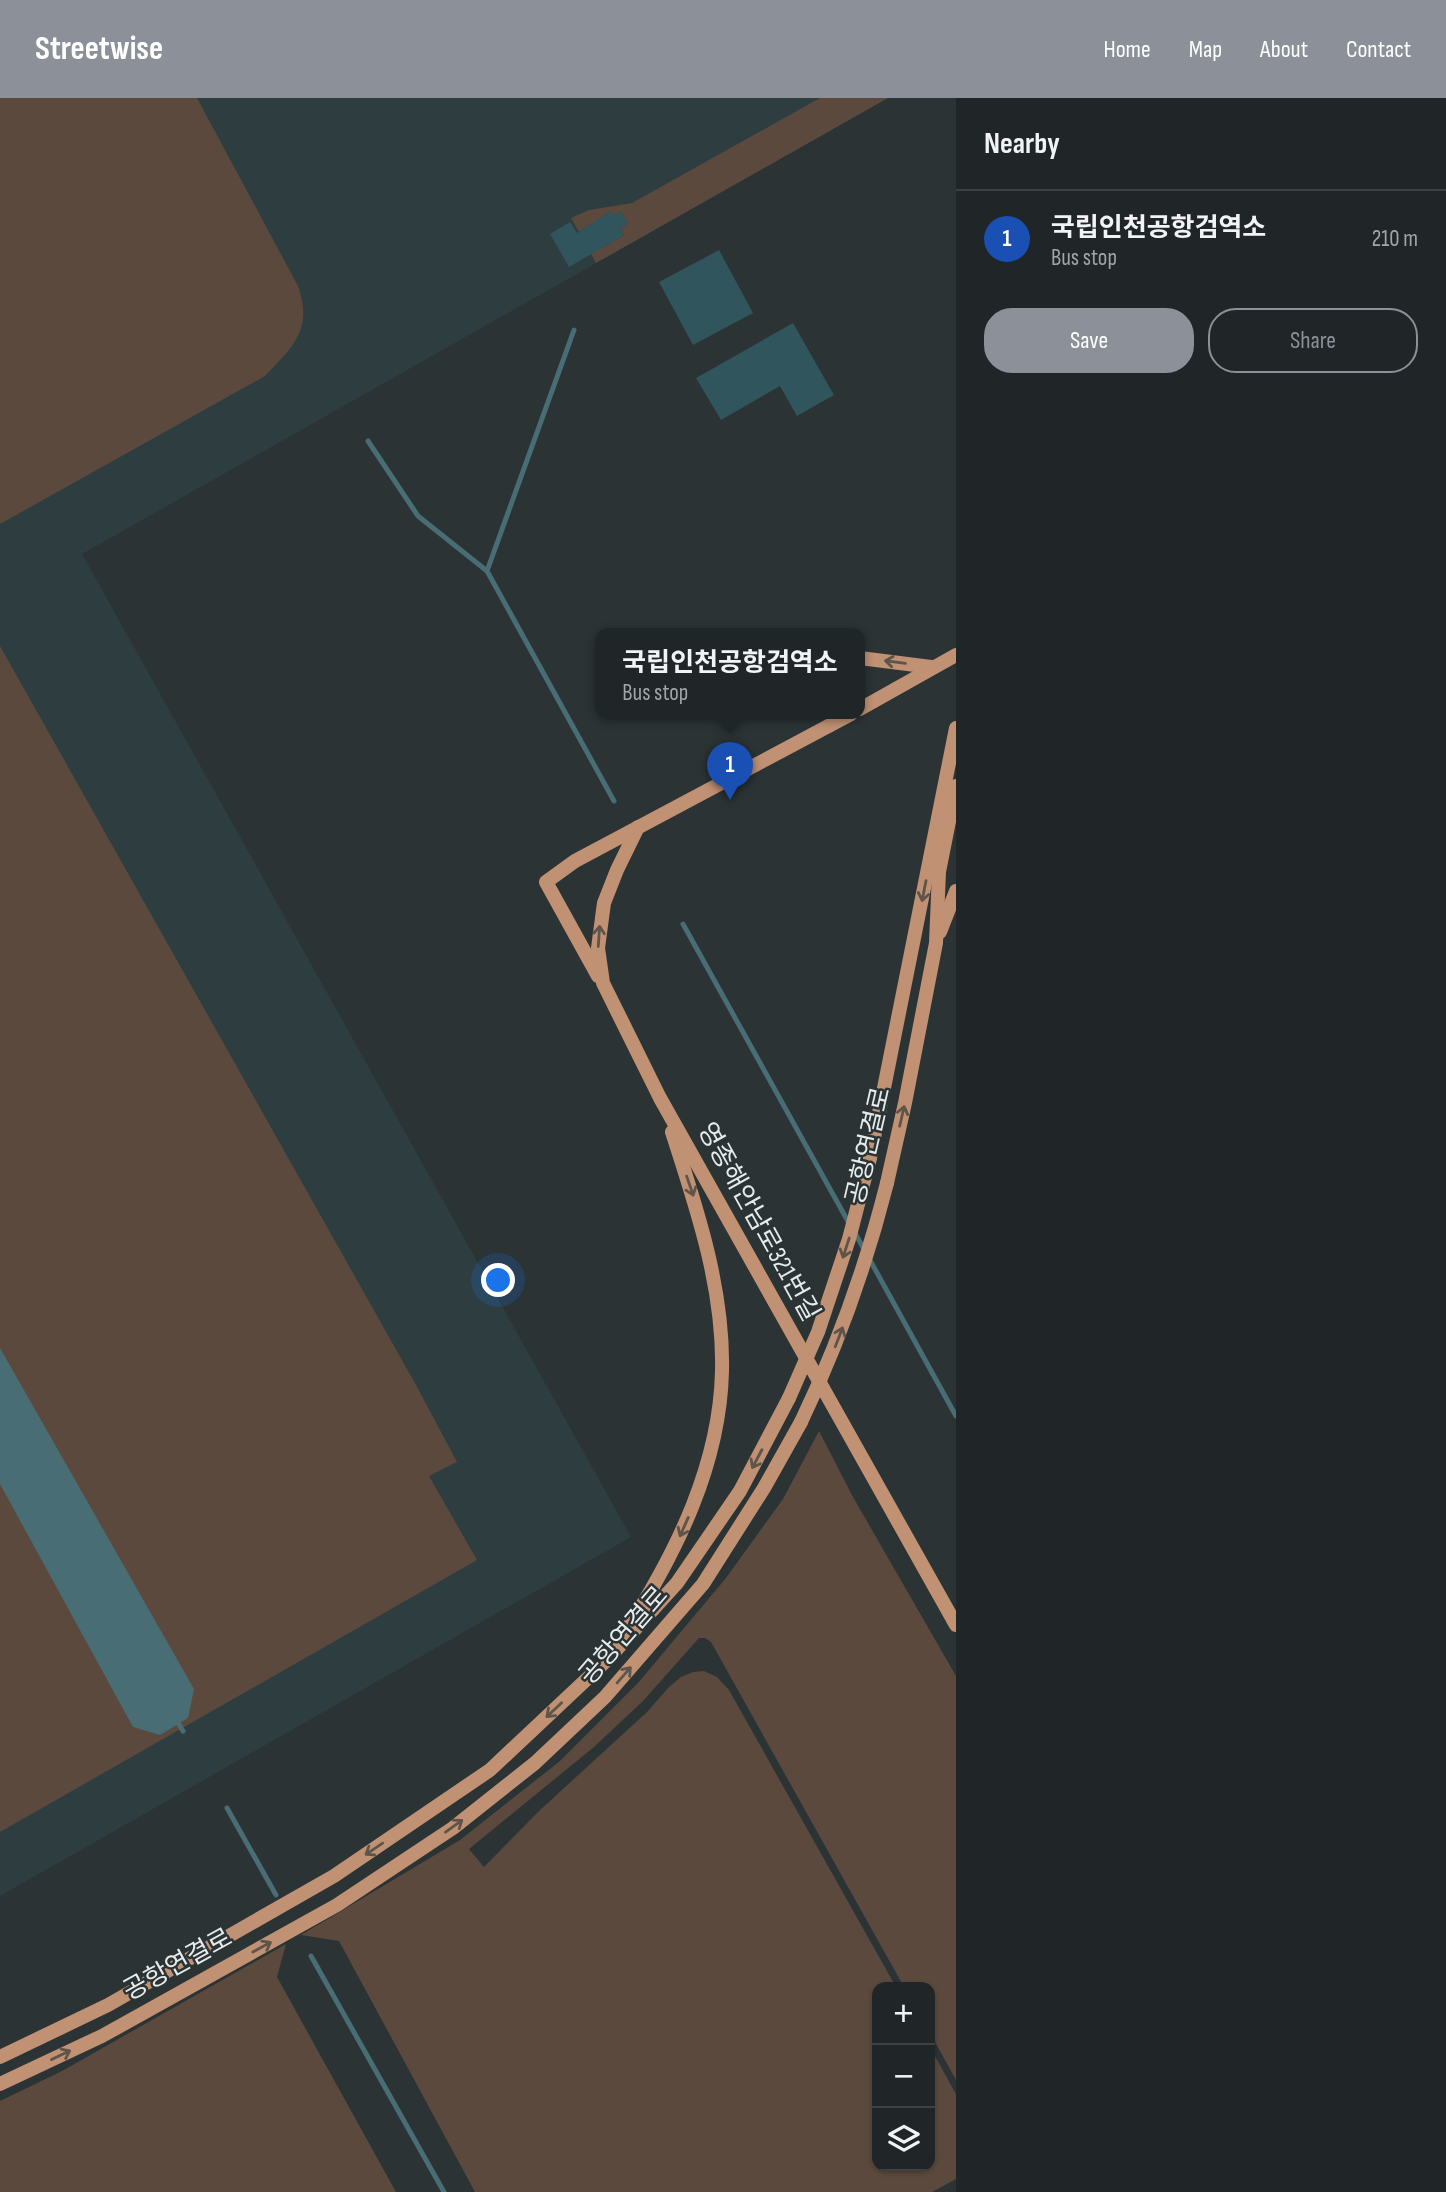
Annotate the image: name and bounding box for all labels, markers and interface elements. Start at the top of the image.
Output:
text: Streetwise [35,29,163,69]
text: Home [1103,35,1151,64]
text: Map [1189,35,1222,64]
text: About [1260,35,1308,64]
text: Contact [1346,35,1411,64]
text: Nearby [984,126,1060,162]
text: 국립인천공항검역소 [1051,213,1266,244]
text: 1 [1002,225,1012,253]
text: 210 m [1372,225,1418,253]
text: Bus stop [1051,244,1117,272]
button: Save [984,308,1194,373]
button: Share [1208,308,1418,373]
popup [595,628,865,719]
text: 국립인천공항검역소 [622,648,838,679]
one-way arrow [885,656,907,669]
text: Bus stop [622,679,688,707]
pin: 1 [707,742,753,800]
one-way arrow [916,879,930,902]
one-way arrow [593,925,606,947]
street label: 공항연결로 [840,1084,898,1208]
one-way arrow [896,1105,910,1128]
street label: 영종해안남로321번길 [691,1117,825,1327]
one-way arrow [684,1174,697,1196]
one-way arrow [839,1237,852,1259]
your location [481,1263,515,1297]
one-way arrow [833,1327,846,1349]
one-way arrow [750,1448,764,1468]
one-way arrow [677,1515,690,1537]
street label: 공항연결로 [573,1581,675,1691]
one-way arrow [616,1667,632,1685]
one-way arrow [545,1702,562,1719]
one-way arrow [444,1819,463,1833]
one-way arrow [365,1842,384,1856]
street label: 공항연결로 [118,1922,238,2008]
one-way arrow [251,1940,271,1954]
map controls [872,1982,935,2171]
button: + [872,1982,935,2045]
button: − [872,2045,935,2108]
one-way arrow [51,2047,72,2060]
button: layers [872,2108,935,2171]

